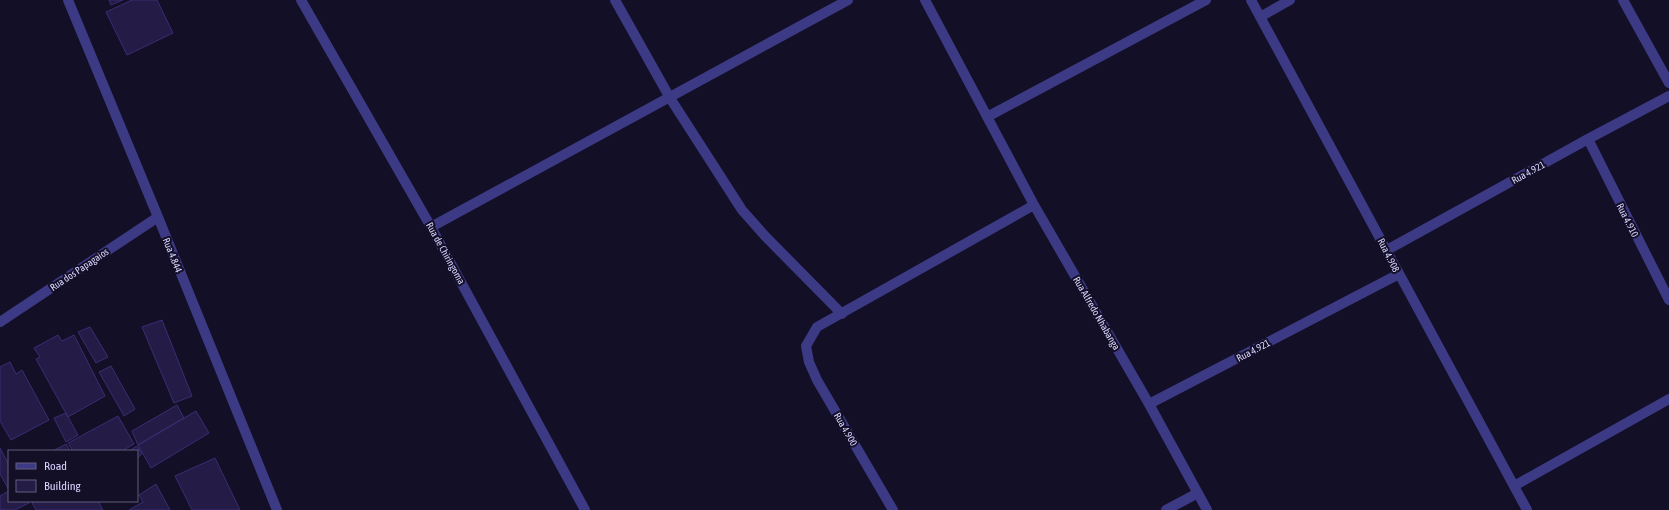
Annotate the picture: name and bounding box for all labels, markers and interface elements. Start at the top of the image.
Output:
street label: Rua 4.921 [1510,159,1547,186]
street label: Rua 4.910 [1614,201,1641,239]
street label: Rua de Chiringoma [424,220,467,286]
street label: Rua 4.844 [161,236,185,274]
street label: Rua 4.908 [1375,236,1402,274]
street label: Rua dos Papagaios [48,246,111,293]
street label: Rua Alfredo Nhabanga [1071,275,1122,352]
street label: Rua 4.921 [1235,337,1272,364]
street label: Rua 4.900 [832,411,860,448]
legend [8,450,138,502]
text: Road [44,459,67,473]
text: Building [44,479,82,493]

